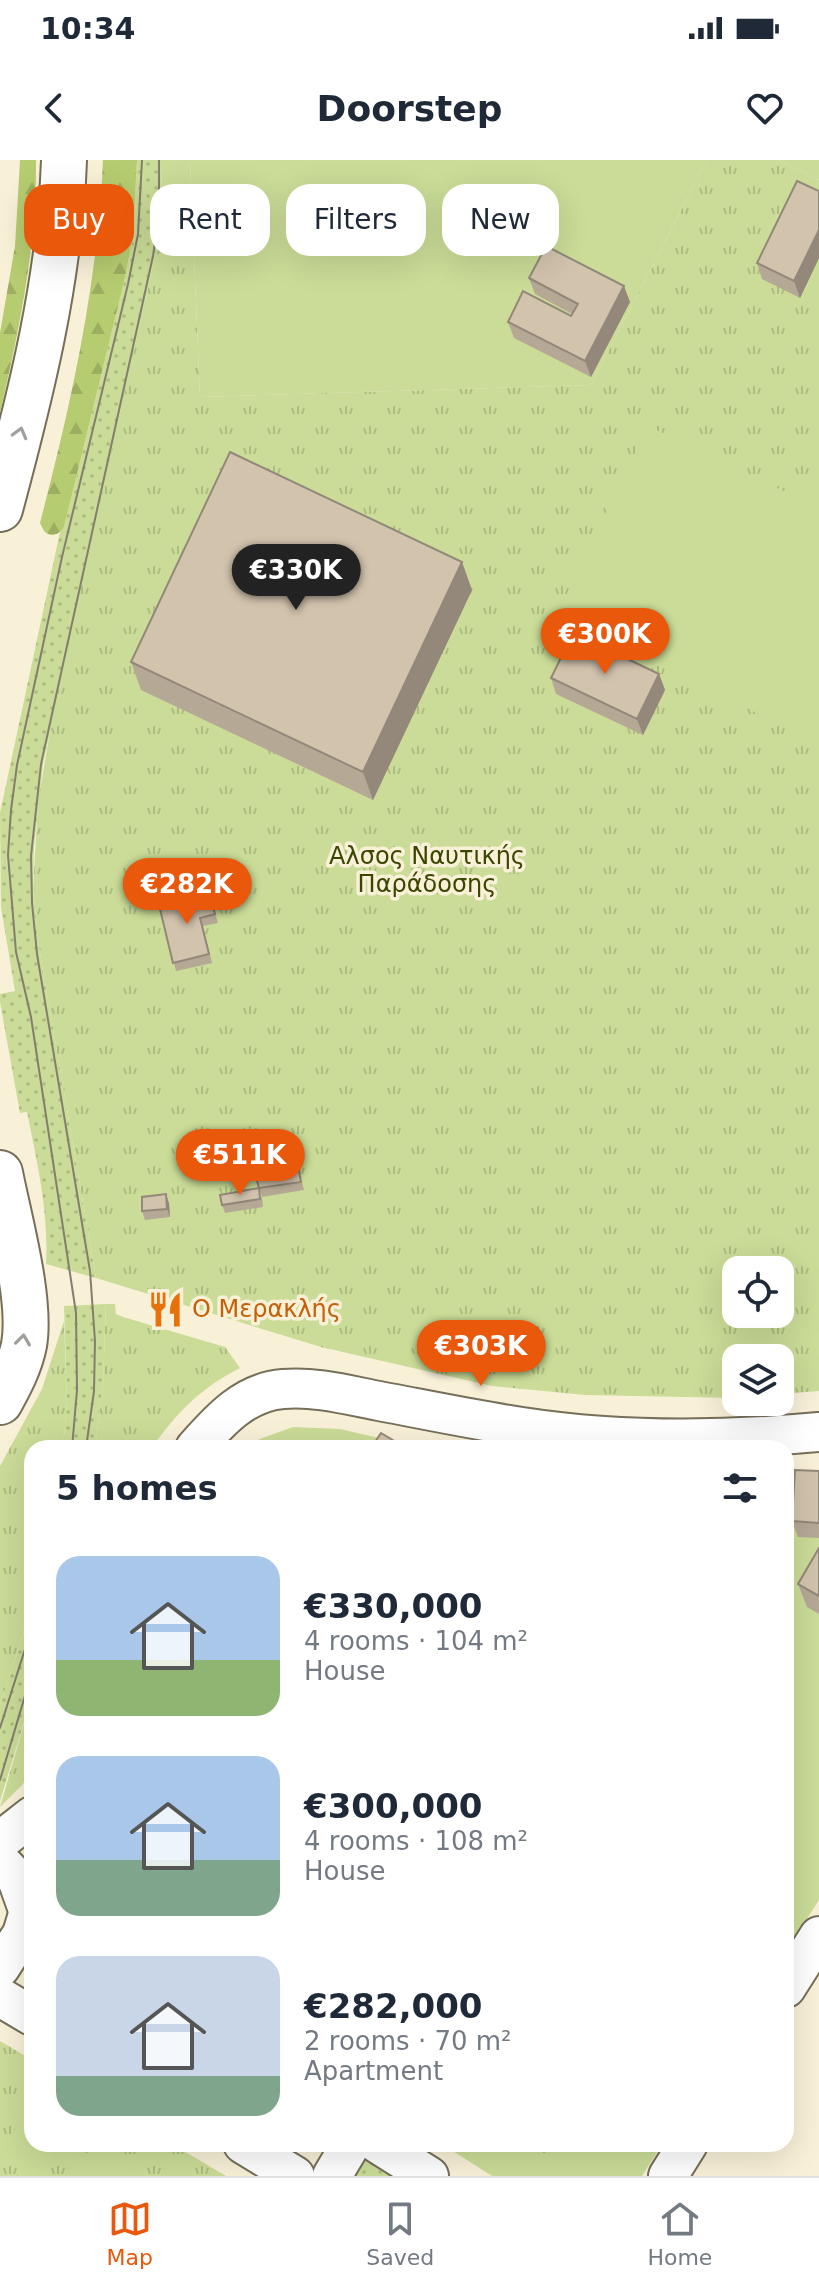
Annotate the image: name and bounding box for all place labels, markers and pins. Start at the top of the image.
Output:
pin: €330K [240,544,352,612]
pin: €300K [549,608,661,676]
pin: €282K [131,858,243,926]
pin: €511K [184,1129,296,1197]
restaurant icon: Ο Μερακλής [147,1290,185,1328]
place label: Ο Μερακλής [192,1295,341,1323]
pin: €303K [425,1320,537,1388]

